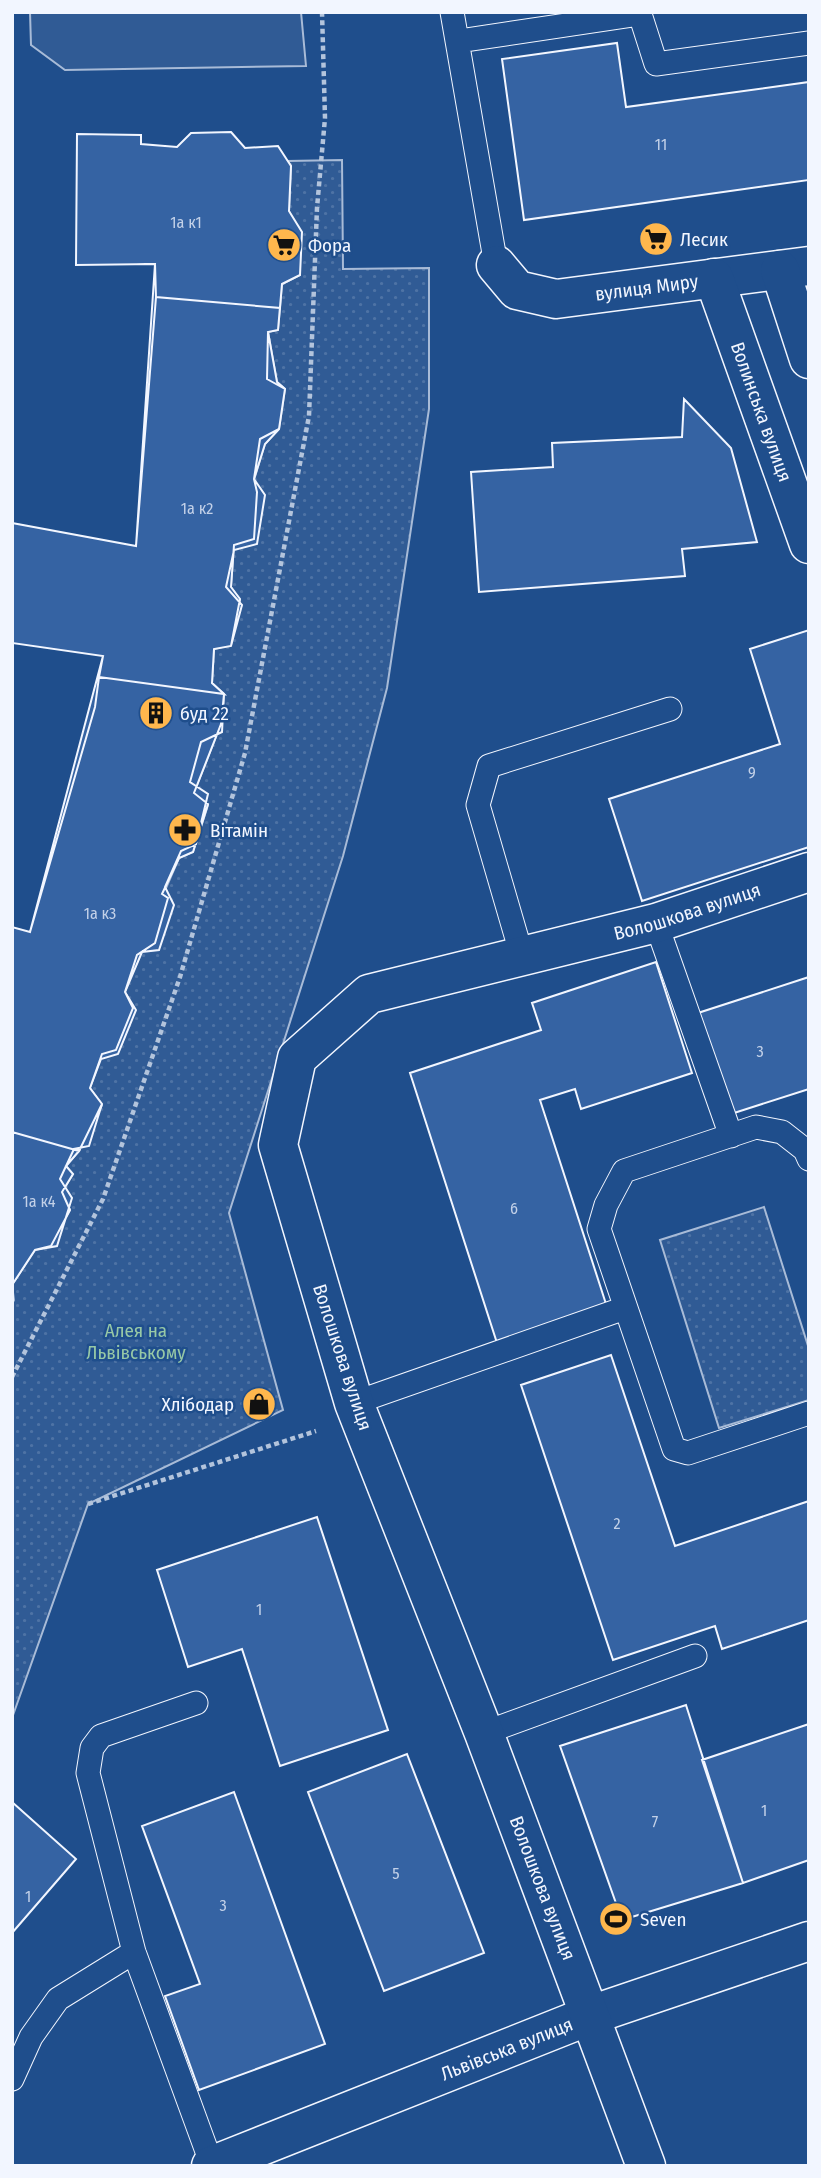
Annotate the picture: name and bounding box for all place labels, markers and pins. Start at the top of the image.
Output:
supermarket icon: Лесик [637,220,675,258]
supermarket icon: Фора [265,226,303,264]
place label: Лесик [680,228,728,251]
place label: Фора [308,234,351,257]
building icon: буд 22 [137,694,175,732]
place label: буд 22 [180,702,229,725]
pharmacy icon: Вітамін [166,811,204,849]
place label: Вітамін [210,819,268,842]
shop icon: Хлібодар [240,1385,278,1423]
place label: Хлібодар [162,1393,234,1416]
sports icon: Seven [597,1900,635,1938]
place label: Seven [640,1908,687,1931]

